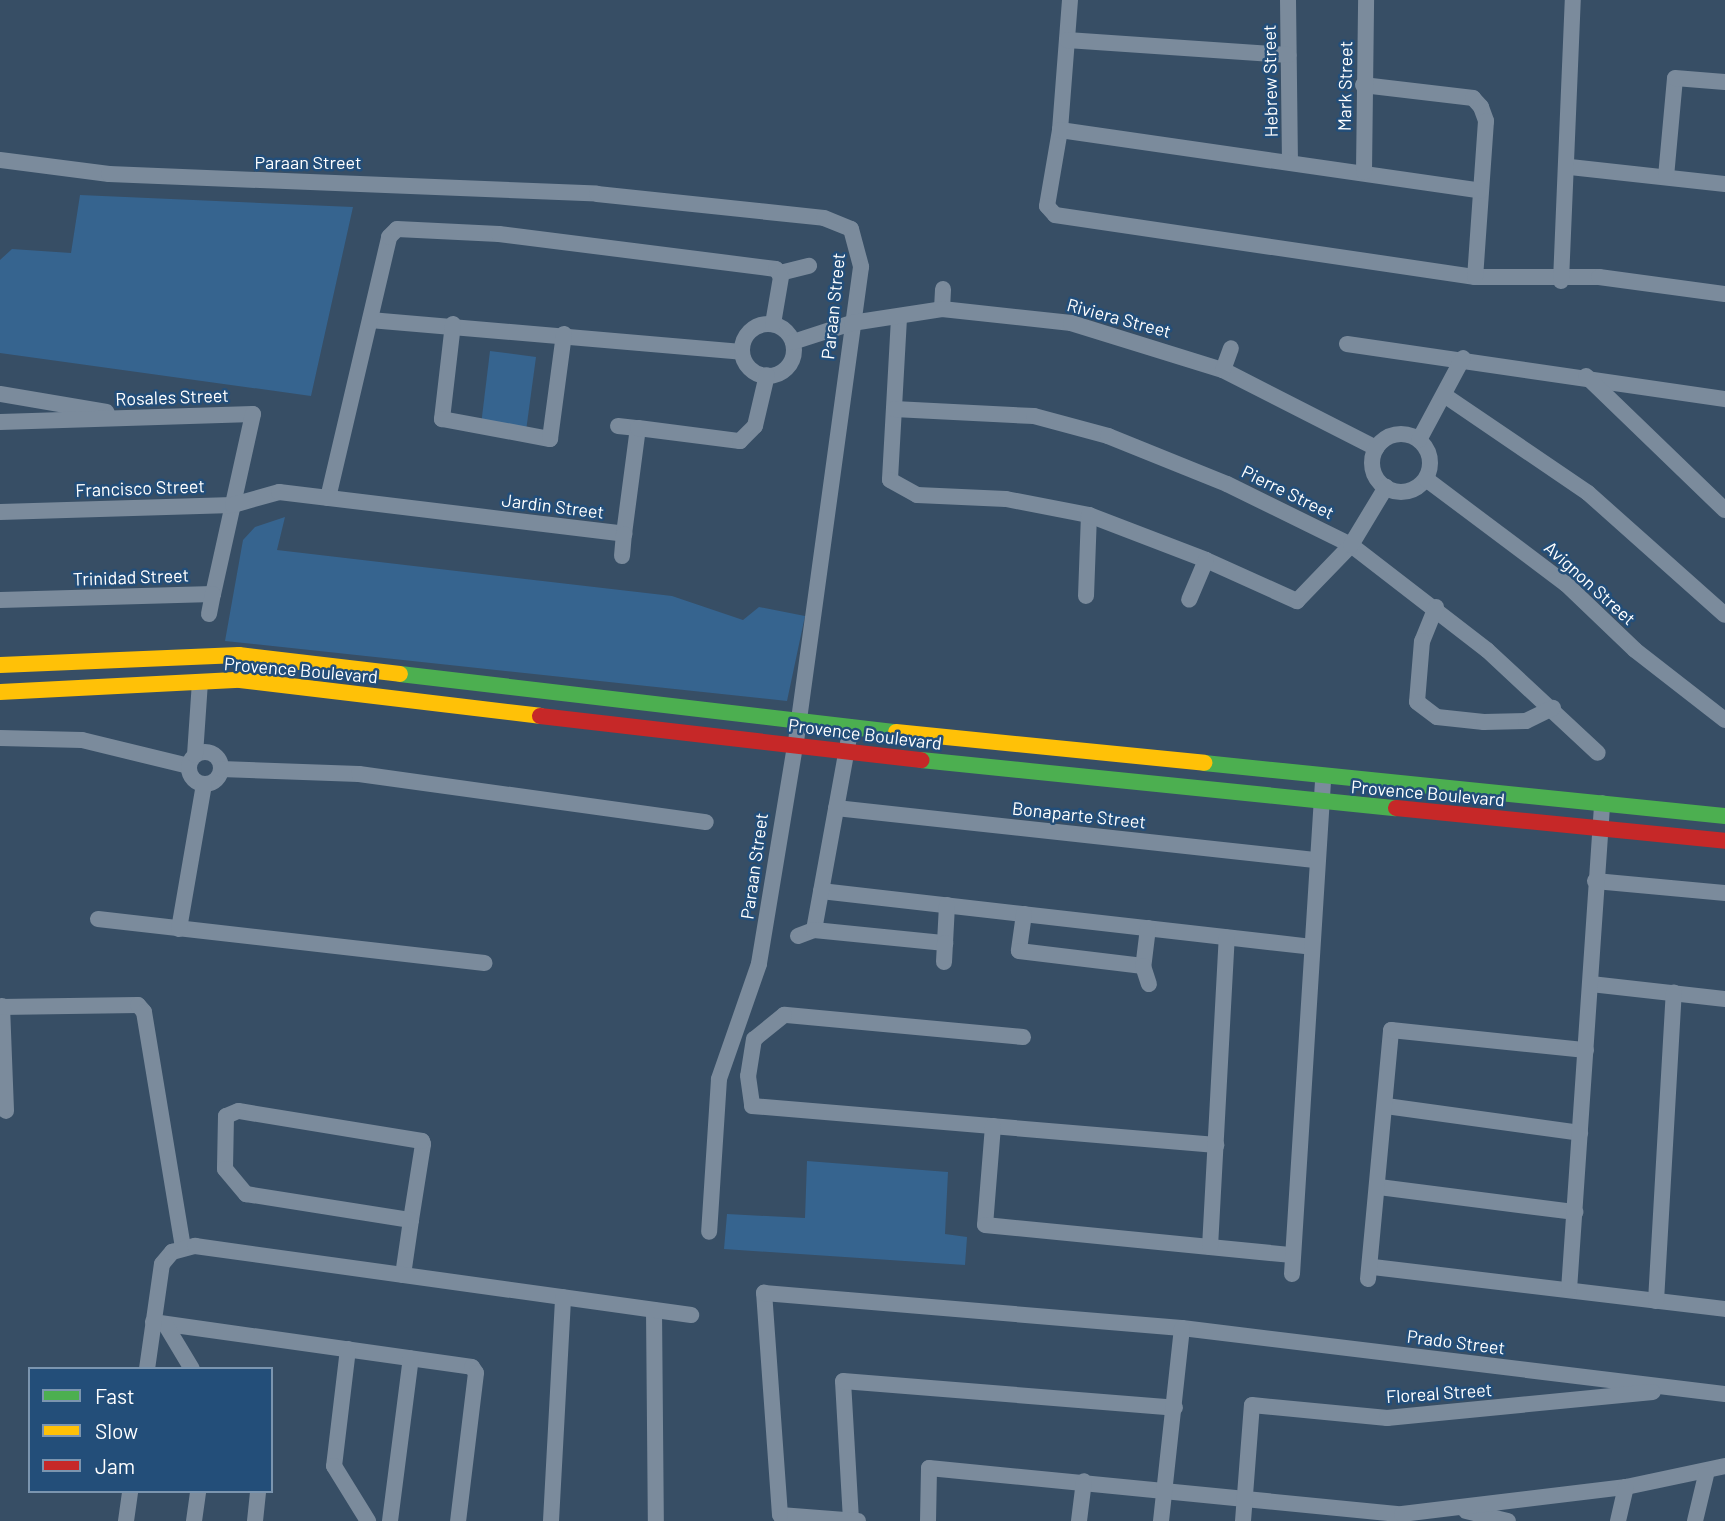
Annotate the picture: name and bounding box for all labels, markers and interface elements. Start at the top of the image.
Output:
street label: Hebrew Street [1258,24,1282,138]
street label: Mark Street [1333,41,1357,131]
street label: Paraan Street [254,151,362,173]
street label: Paraan Street [817,252,849,360]
street label: Riviera Street [1065,294,1173,342]
street label: Rosales Street [115,384,229,410]
street label: Pierre Street [1238,460,1338,524]
street label: Francisco Street [75,475,205,501]
street label: Jardin Street [501,489,605,523]
street label: Avignon Street [1540,536,1640,630]
street label: Trinidad Street [73,564,189,590]
street label: Provence Boulevard [223,653,379,687]
street label: Provence Boulevard [787,714,943,754]
street label: Provence Boulevard [1350,776,1506,810]
street label: Bonaparte Street [1011,797,1147,833]
street label: Paraan Street [736,811,772,921]
street label: Prado Street [1406,1325,1506,1359]
legend [28,1367,273,1493]
street label: Floreal Street [1385,1379,1493,1407]
text: Fast [95,1383,135,1408]
text: Slow [95,1418,138,1443]
text: Jam [95,1453,135,1478]

